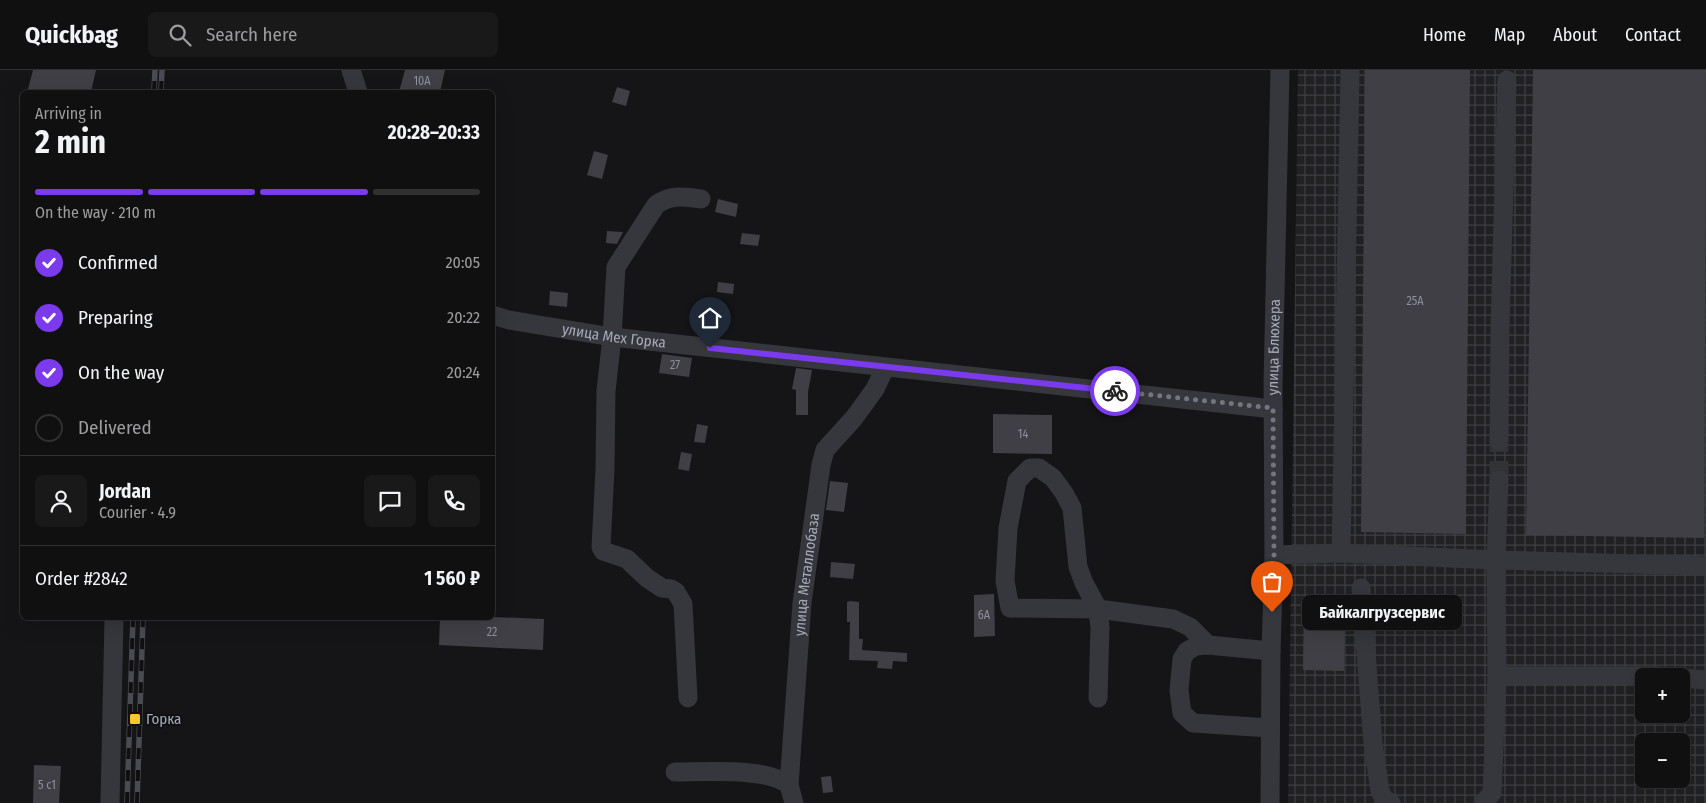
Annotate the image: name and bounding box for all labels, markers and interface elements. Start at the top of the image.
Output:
search box [148,12,498,57]
text: Quickbag [25,21,118,49]
icon: search [166,21,194,49]
text: Search here [206,23,297,46]
text: Home [1423,24,1466,46]
text: Map [1494,24,1525,46]
text: About [1553,24,1597,46]
text: Contact [1625,24,1681,46]
house number: 10А [413,74,431,88]
text: Arriving in [35,104,102,123]
text: 20:28–20:33 [388,121,480,144]
text: 2 min [35,123,106,161]
text: On the way · 210 m [35,203,156,222]
icon: check [35,249,63,277]
text: Confirmed [78,251,158,274]
text: 20:05 [446,253,480,272]
house number: 25А [1406,294,1424,308]
pin [689,297,731,348]
street label: улица Блюхера [1264,299,1284,395]
icon: check [35,304,63,332]
icon: home [696,304,724,332]
text: Preparing [78,306,153,329]
text: 20:22 [447,308,480,327]
street label: улица Мех Горка [561,320,667,352]
house number: 27 [670,358,680,372]
icon: check [35,359,63,387]
text: On the way [78,361,164,384]
text: 20:24 [447,363,480,382]
courier [1090,366,1140,416]
icon: bike [1101,377,1129,405]
text: Delivered [78,416,152,439]
house number: 14 [1018,427,1028,441]
button: person [35,475,87,527]
button: chat [364,475,416,527]
button: phone [428,475,480,527]
text: Jordan [99,480,151,503]
text: Courier · 4.9 [99,503,176,522]
street label: улица Металлобаза [791,512,823,637]
pin [1251,561,1293,612]
text: Order #2842 [35,567,128,590]
text: 1 560 ₽ [424,567,480,590]
icon: bag [1258,568,1286,596]
callout: Байкалгрузсервис [1302,594,1462,630]
text: Байкалгрузсервис [1319,603,1445,622]
house number: 6А [978,608,991,622]
house number: 22 [487,625,497,639]
map controls [1635,668,1690,788]
button: + [1635,668,1690,723]
place label: Горка [146,710,181,728]
marker: Горка [128,712,142,726]
button: − [1635,733,1690,788]
house number: 5 с1 [38,778,56,792]

